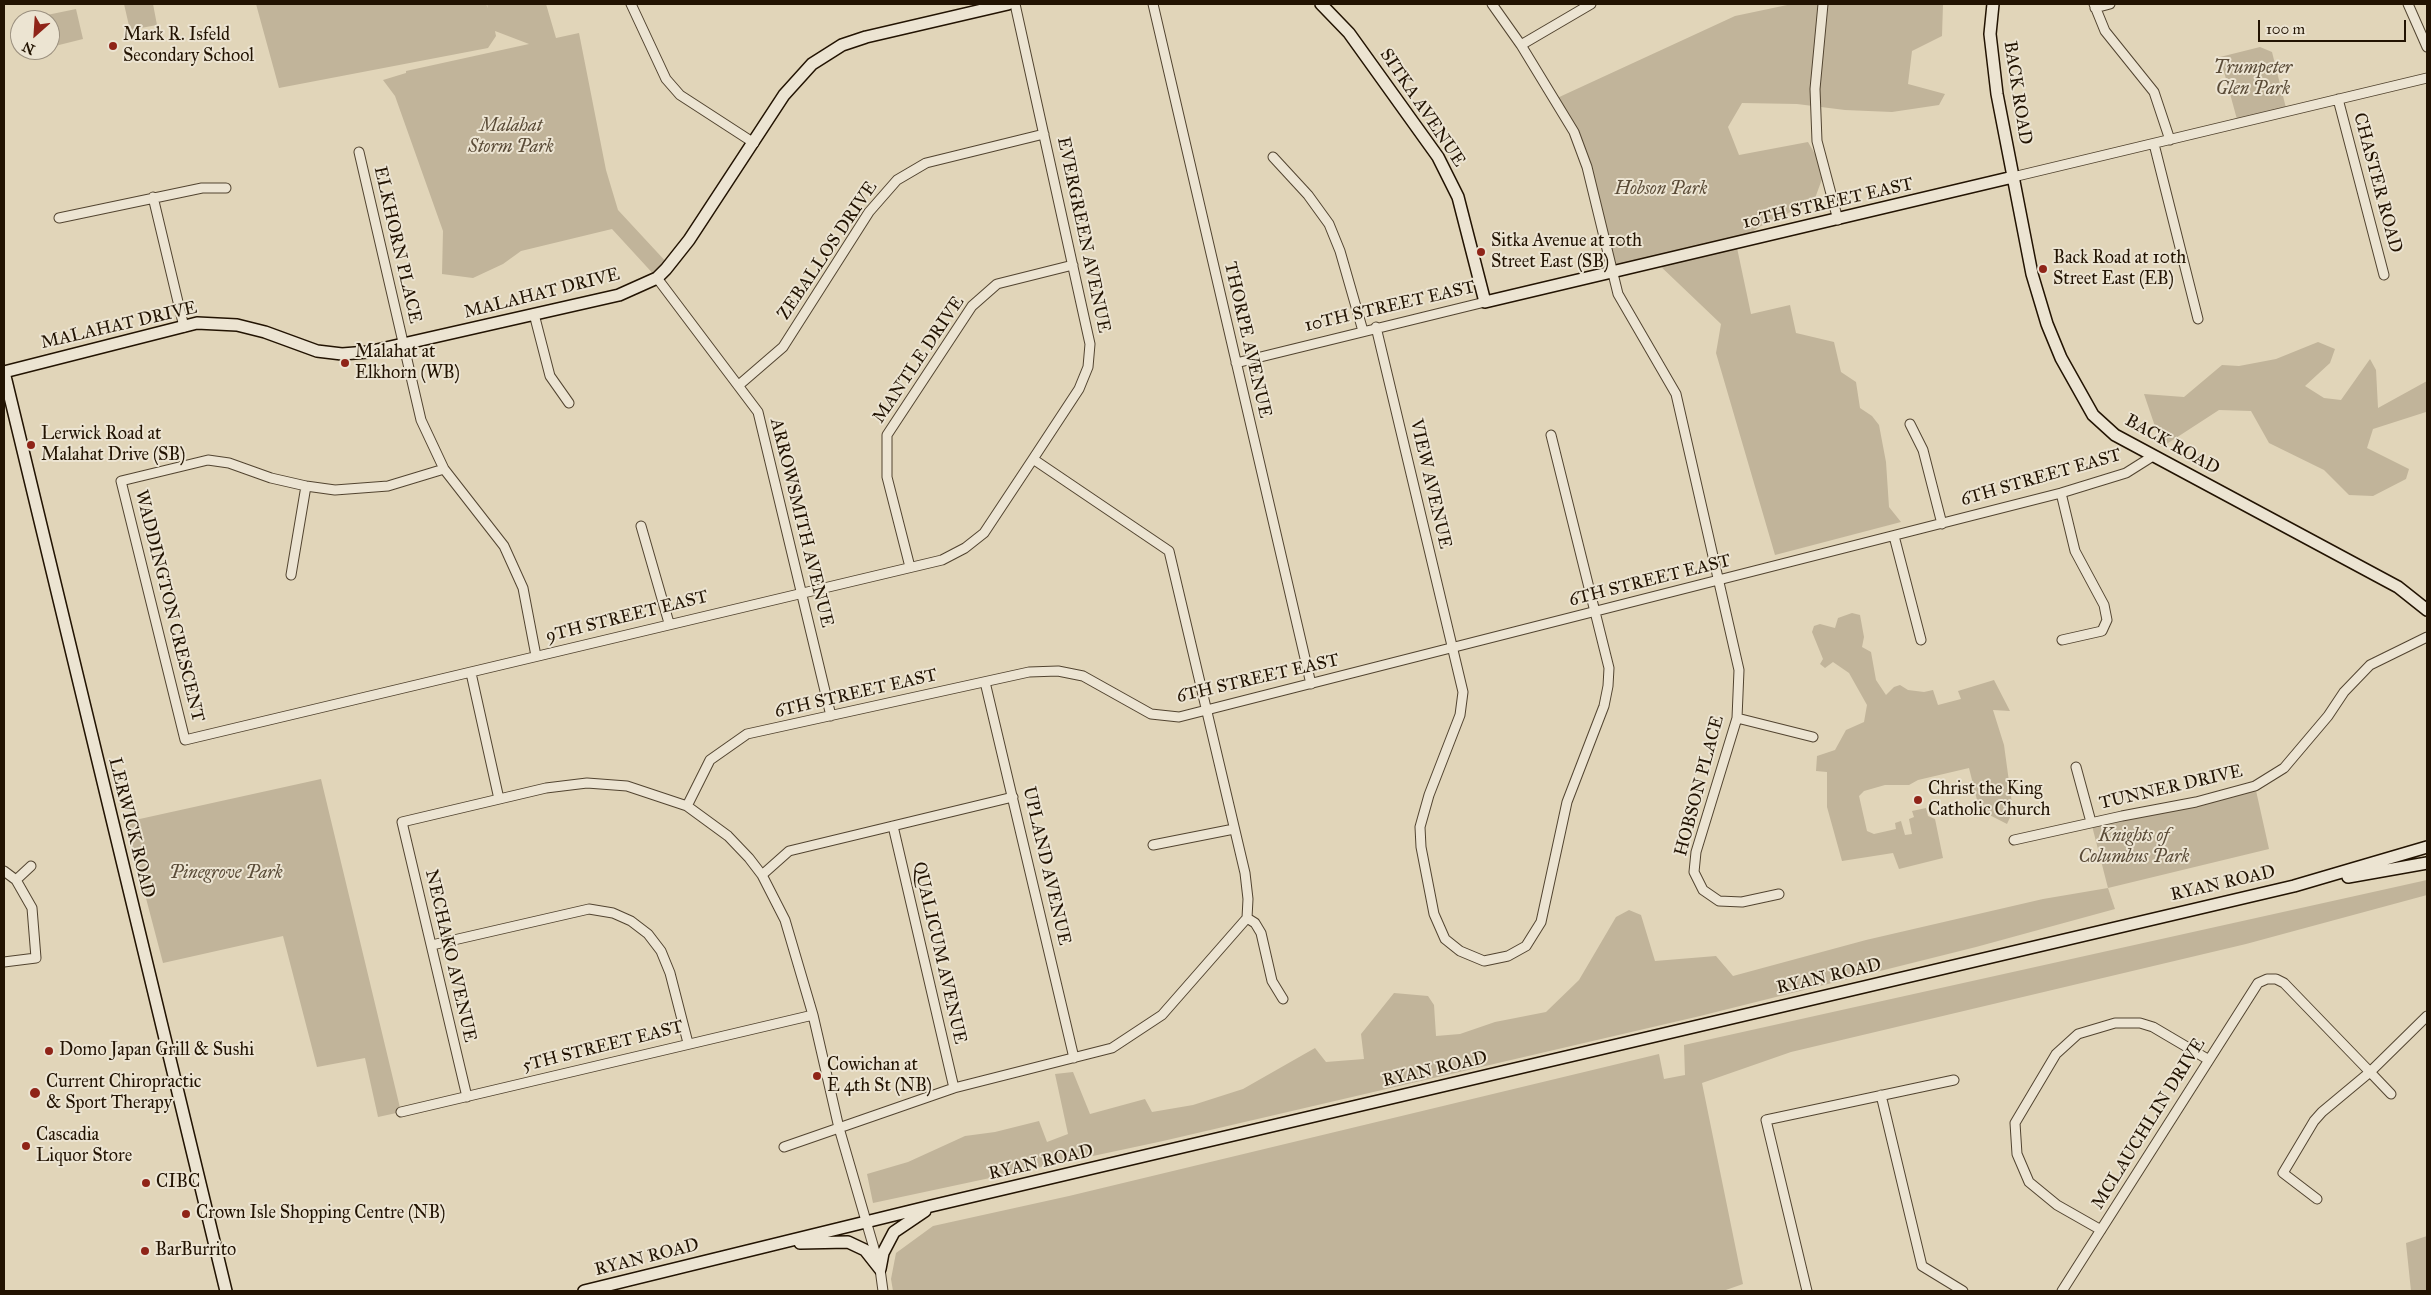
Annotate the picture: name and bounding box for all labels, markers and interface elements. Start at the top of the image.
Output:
north arrow [10,10,60,60]
scale bar [2261,10,2408,42]
text: 100 m [2266,20,2305,38]
place label: Mark R. Isfeld Secondary School [123,25,254,68]
text: N [20,38,38,58]
marker: Mark R. Isfeld Secondary School [107,40,119,52]
street label: BACK ROAD [1998,40,2036,146]
street label: SITKA AVENUE [1375,45,1469,171]
park label: Trumpeter Glen Park [2214,58,2292,100]
street label: CHASTER ROAD [2348,111,2406,255]
park label: Malahat Storm Park [468,116,554,158]
street label: EVERGREEN AVENUE [1052,135,1114,335]
street label: ELKHORN PLACE [368,164,426,326]
street label: 10TH STREET EAST [1741,174,1915,234]
street label: ZEBALLOS DRIVE [774,178,882,324]
park label: Hobson Park [1615,179,1707,201]
place label: Sitka Avenue at 10th Street East (SB) [1491,231,1642,274]
marker: Sitka Avenue at 10th Street East (SB) [1475,246,1487,258]
place label: Back Road at 10th Street East (EB) [2053,248,2186,290]
street label: THORPE AVENUE [1219,260,1275,420]
marker: Back Road at 10th Street East (EB) [2037,263,2049,275]
street label: MALAHAT DRIVE [462,264,622,324]
street label: 10TH STREET EAST [1303,277,1477,337]
street label: MANTLE DRIVE [869,293,969,427]
street label: MALAHAT DRIVE [39,297,199,355]
place label: Malahat at Elkhorn (WB) [355,342,460,384]
marker: Malahat at Elkhorn (WB) [339,357,351,369]
street label: BACK ROAD [2121,410,2223,480]
street label: ARROWSMITH AVENUE [765,416,837,630]
street label: VIEW AVENUE [1405,417,1455,551]
place label: Lerwick Road at Malahat Drive (SB) [41,424,185,466]
marker: Lerwick Road at Malahat Drive (SB) [25,439,37,451]
street label: 6TH STREET EAST [1958,445,2124,511]
street label: WADDINGTON CRESCENT [130,488,208,724]
street label: 6TH STREET EAST [1567,550,1733,612]
street label: 9TH STREET EAST [544,586,710,648]
street label: 6TH STREET EAST [1175,650,1341,708]
street label: 6TH STREET EAST [773,665,939,723]
street label: HOBSON PLACE [1671,713,1729,859]
street label: LERWICK ROAD [103,756,159,900]
street label: TUNNER DRIVE [2097,761,2245,815]
place label: Christ the King Catholic Church [1928,779,2051,822]
street label: UPLAND AVENUE [1017,784,1075,948]
marker: Christ the King Catholic Church [1912,794,1924,806]
park label: Knights of Columbus Park [2078,826,2190,869]
street label: QUALICUM AVENUE [908,860,970,1046]
street label: RYAN ROAD [2169,861,2277,907]
park label: Pinegrove Park [169,863,283,885]
street label: NECHAKO AVENUE [420,868,480,1044]
street label: RYAN ROAD [1775,954,1883,1000]
street label: 5TH STREET EAST [520,1017,686,1077]
street label: MCLAUCHLIN DRIVE [2087,1034,2211,1214]
place label: Domo Japan Grill & Sushi [59,1040,254,1062]
marker: Domo Japan Grill & Sushi [43,1045,55,1057]
street label: RYAN ROAD [1381,1047,1489,1093]
place label: Cowichan at E 4th St (NB) [827,1055,932,1098]
marker: Cowichan at E 4th St (NB) [811,1070,823,1082]
place label: Current Chiropractic & Sport Therapy [46,1072,201,1114]
marker: Current Chiropractic & Sport Therapy [28,1086,42,1100]
place label: Cascadia Liquor Store [36,1125,132,1168]
marker: Cascadia Liquor Store [20,1140,32,1152]
street label: RYAN ROAD [987,1140,1095,1186]
place label: CIBC [156,1172,200,1194]
marker: CIBC [140,1177,152,1189]
place label: Crown Isle Shopping Centre (NB) [196,1203,445,1225]
marker: Crown Isle Shopping Centre (NB) [180,1208,192,1220]
street label: RYAN ROAD [593,1235,701,1281]
place label: BarBurrito [155,1240,236,1262]
marker: BarBurrito [139,1245,151,1257]

